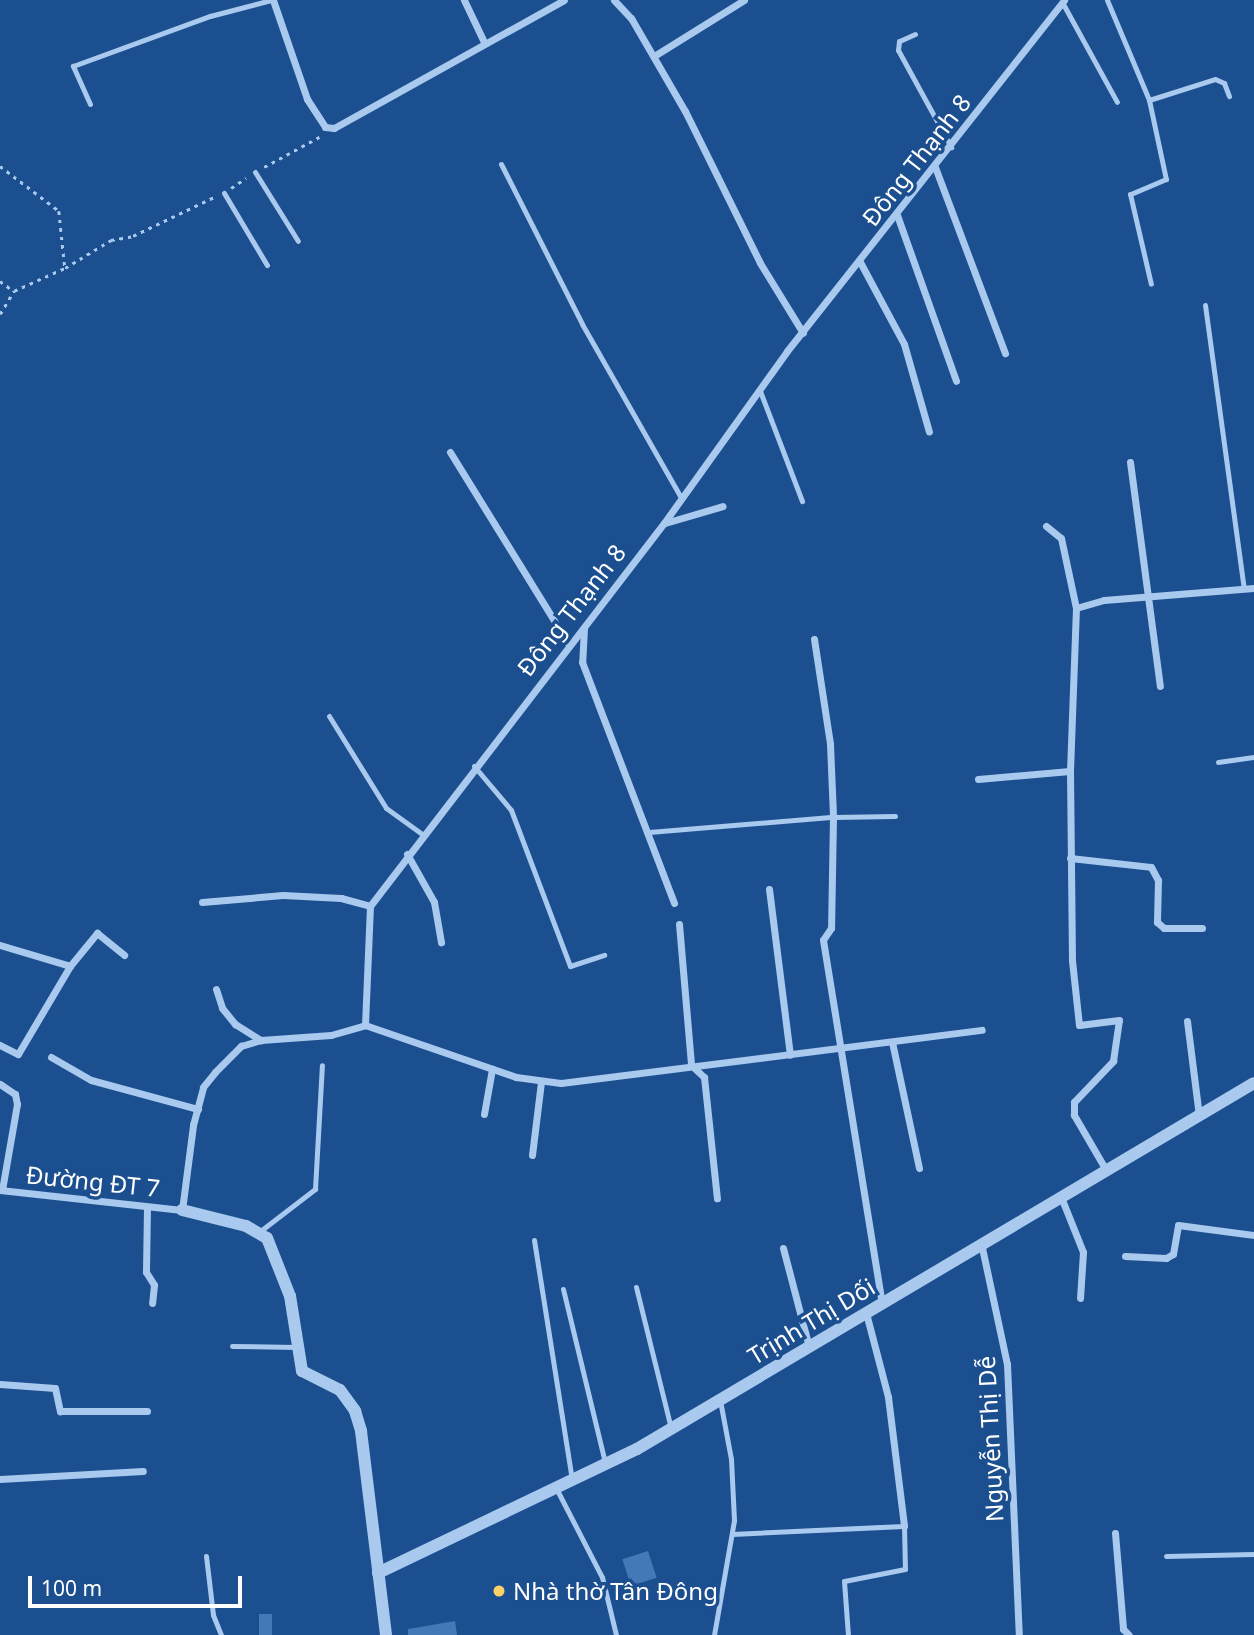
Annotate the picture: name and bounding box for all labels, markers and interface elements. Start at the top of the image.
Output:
street label: Đông Thạnh 8 [856,88,976,232]
street label: Đông Thạnh 8 [511,538,631,682]
street label: Đường ĐT 7 [25,1160,161,1202]
street label: Trịnh Thị Dối [742,1272,880,1370]
street label: Nguyễn Thị Dễ [971,1355,1009,1523]
scale bar [32,1562,245,1606]
text: 100 m [41,1574,102,1602]
place label: Nhà thờ Tân Đông [513,1577,718,1605]
marker: Nhà thờ Tân Đông [491,1583,507,1599]

